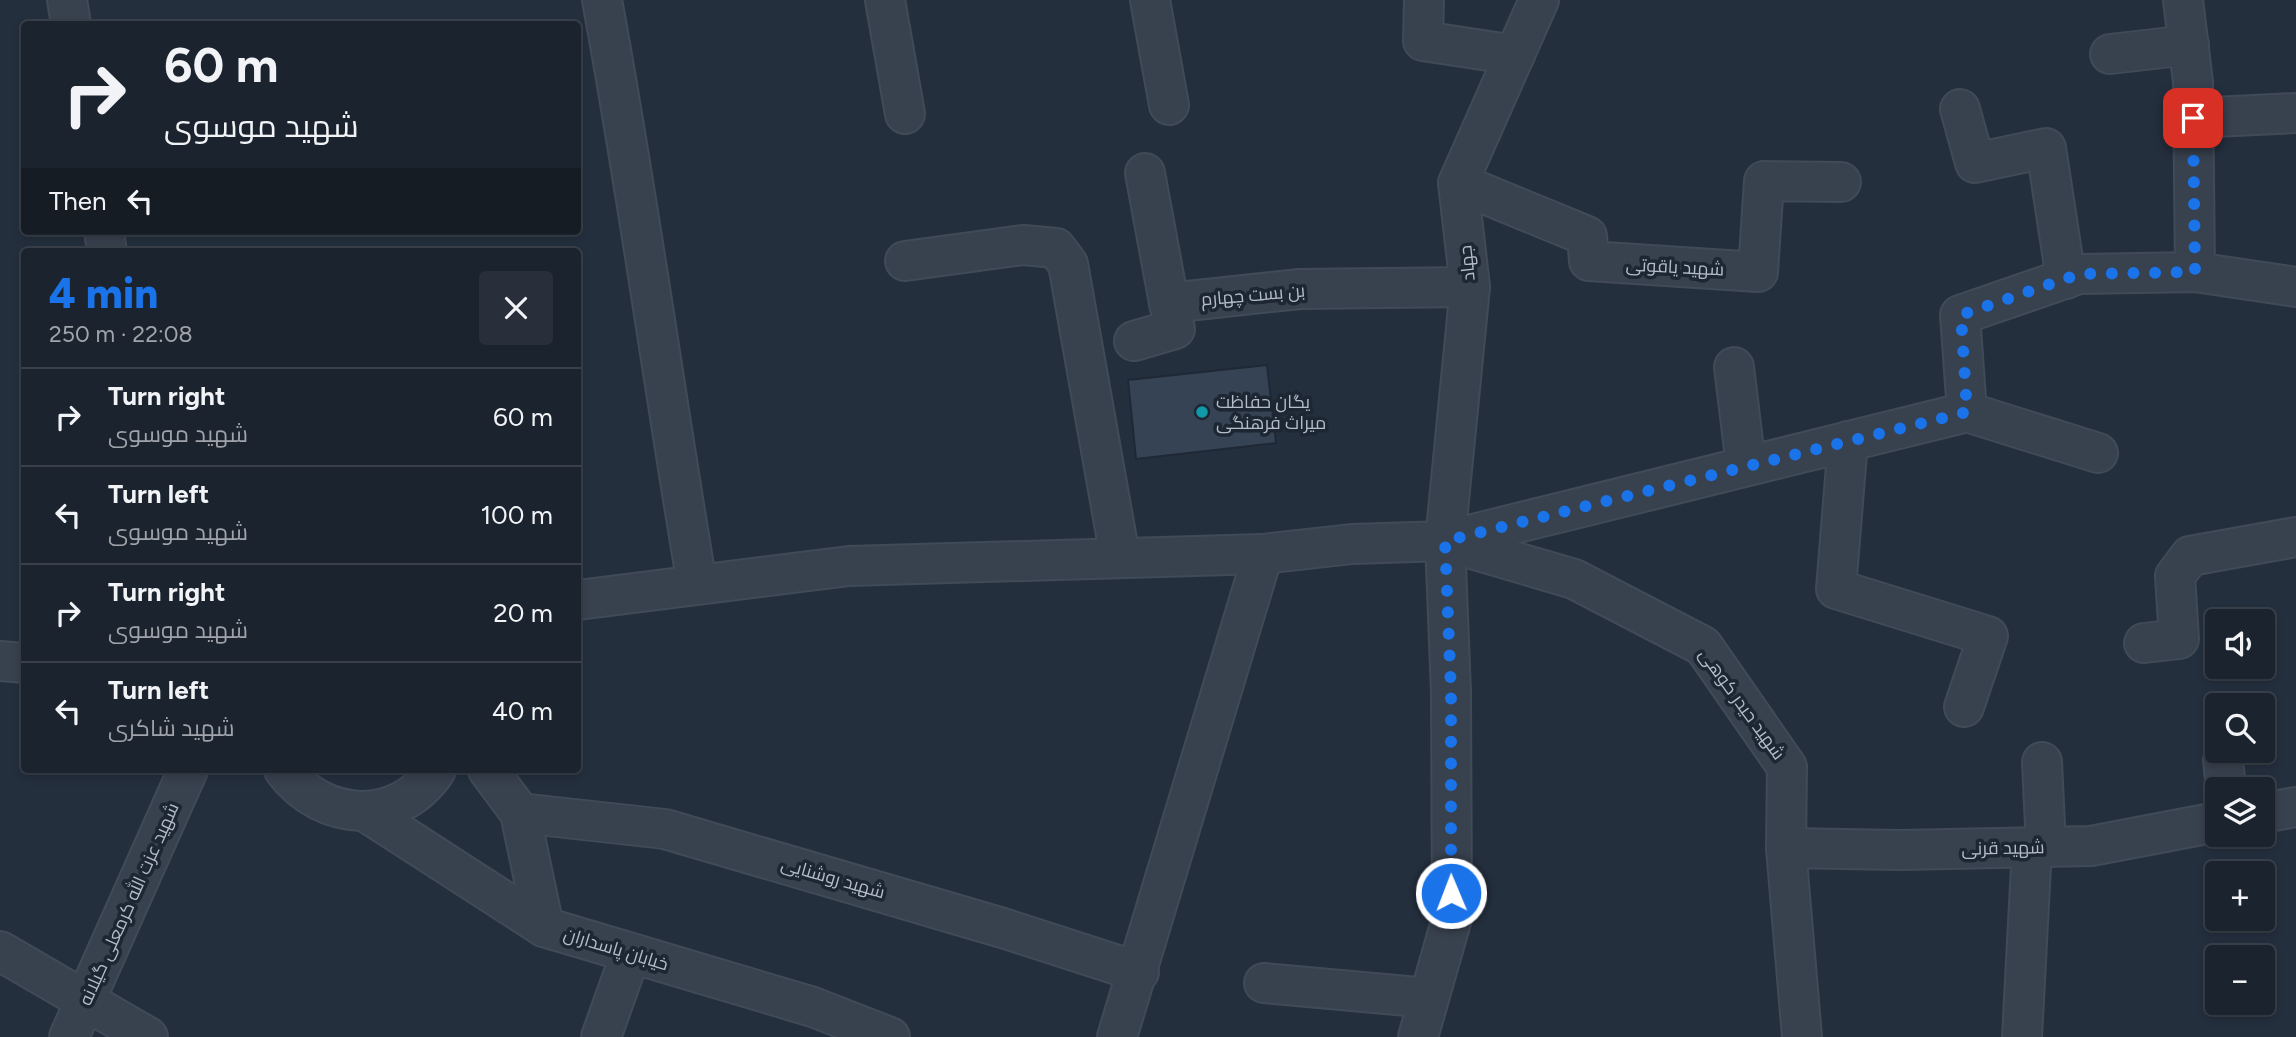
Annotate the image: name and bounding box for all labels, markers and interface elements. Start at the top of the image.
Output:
text: 60 m [164,35,279,94]
icon: right [49,49,140,140]
pin [2163,88,2223,148]
icon: arrive [2174,99,2212,137]
text: شهید موسوی [164,107,359,145]
icon: left [121,182,159,220]
text: Then [49,185,107,217]
street label: جهاد [1454,244,1480,282]
street label: شهید یاقوتی [1625,253,1725,281]
text: 4 min [49,268,158,319]
button: close [479,271,553,345]
street label: بن بست چهارم [1200,279,1306,312]
text: 250 m · 22:08 [49,320,193,348]
text: Turn right [108,380,225,412]
place label: یگان حفاظت میراث فرهنگی [1216,391,1326,434]
icon: right [49,398,87,436]
text: 60 m [493,401,553,433]
marker: یگان حفاظت میراث فرهنگی [1194,404,1210,420]
text: شهید موسوی [108,420,248,448]
text: Turn left [108,478,209,510]
icon: left [49,496,87,534]
text: 100 m [480,499,553,531]
text: شهید موسوی [108,518,248,546]
text: Turn right [108,576,225,608]
icon: right [49,594,87,632]
text: 20 m [493,597,553,629]
map controls [2205,609,2275,1015]
button: sound [2205,609,2275,679]
text: شهید موسوی [108,616,248,644]
street label: شهید حیدر کوهی [1694,644,1790,764]
text: Turn left [108,674,209,706]
icon: left [49,692,87,730]
button: search [2205,693,2275,763]
text: 40 m [492,695,553,727]
text: شهید شاکری [108,714,235,742]
button: layers [2205,777,2275,847]
street label: شهید عزت الله کرمعلی گیلانه [73,799,184,1009]
street label: شهید قرنی [1961,836,2045,860]
street label: شهید روشنایی [779,853,887,903]
position arrow [1414,856,1488,930]
button: + [2205,861,2275,931]
street label: خیابان پاسداران [561,923,671,976]
button: − [2205,945,2275,1015]

